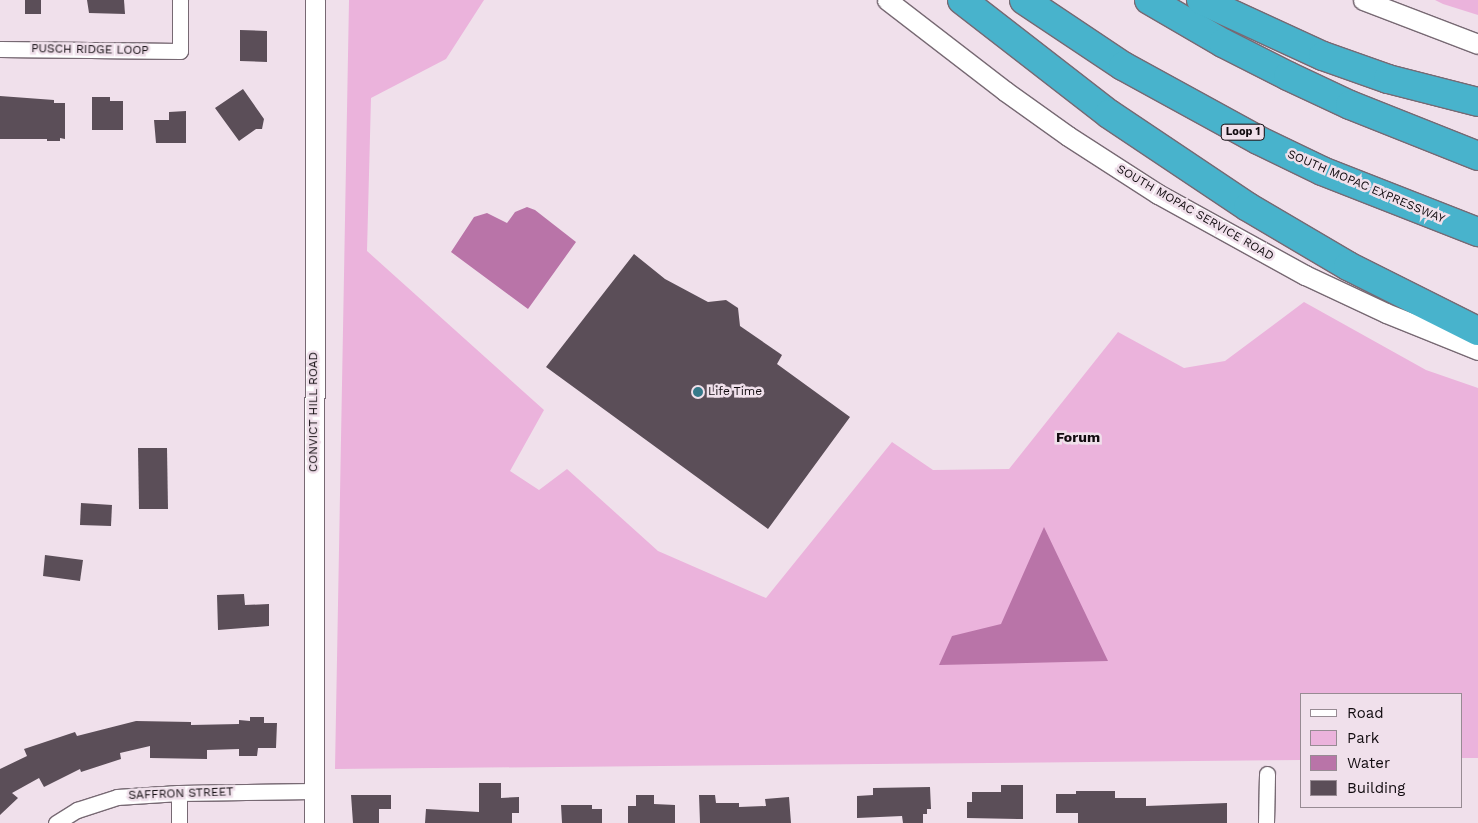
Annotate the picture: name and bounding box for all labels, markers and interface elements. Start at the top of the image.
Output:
street label: PUSCH RIDGE LOOP [31,42,149,58]
road number: Loop 1 [1220,124,1266,140]
street label: SOUTH MOPAC EXPRESSWAY [1285,147,1447,227]
street label: SOUTH MOPAC SERVICE ROAD [1114,162,1276,264]
street label: CONVICT HILL ROAD [307,352,321,472]
place label: Life Time [708,385,763,399]
marker: Life Time [692,386,704,398]
district label: Forum [1056,429,1100,445]
legend [1300,693,1463,808]
text: Road [1347,704,1384,722]
text: Park [1347,729,1379,747]
text: Water [1347,754,1390,772]
text: Building [1347,779,1405,797]
street label: SAFFRON STREET [128,785,234,803]

